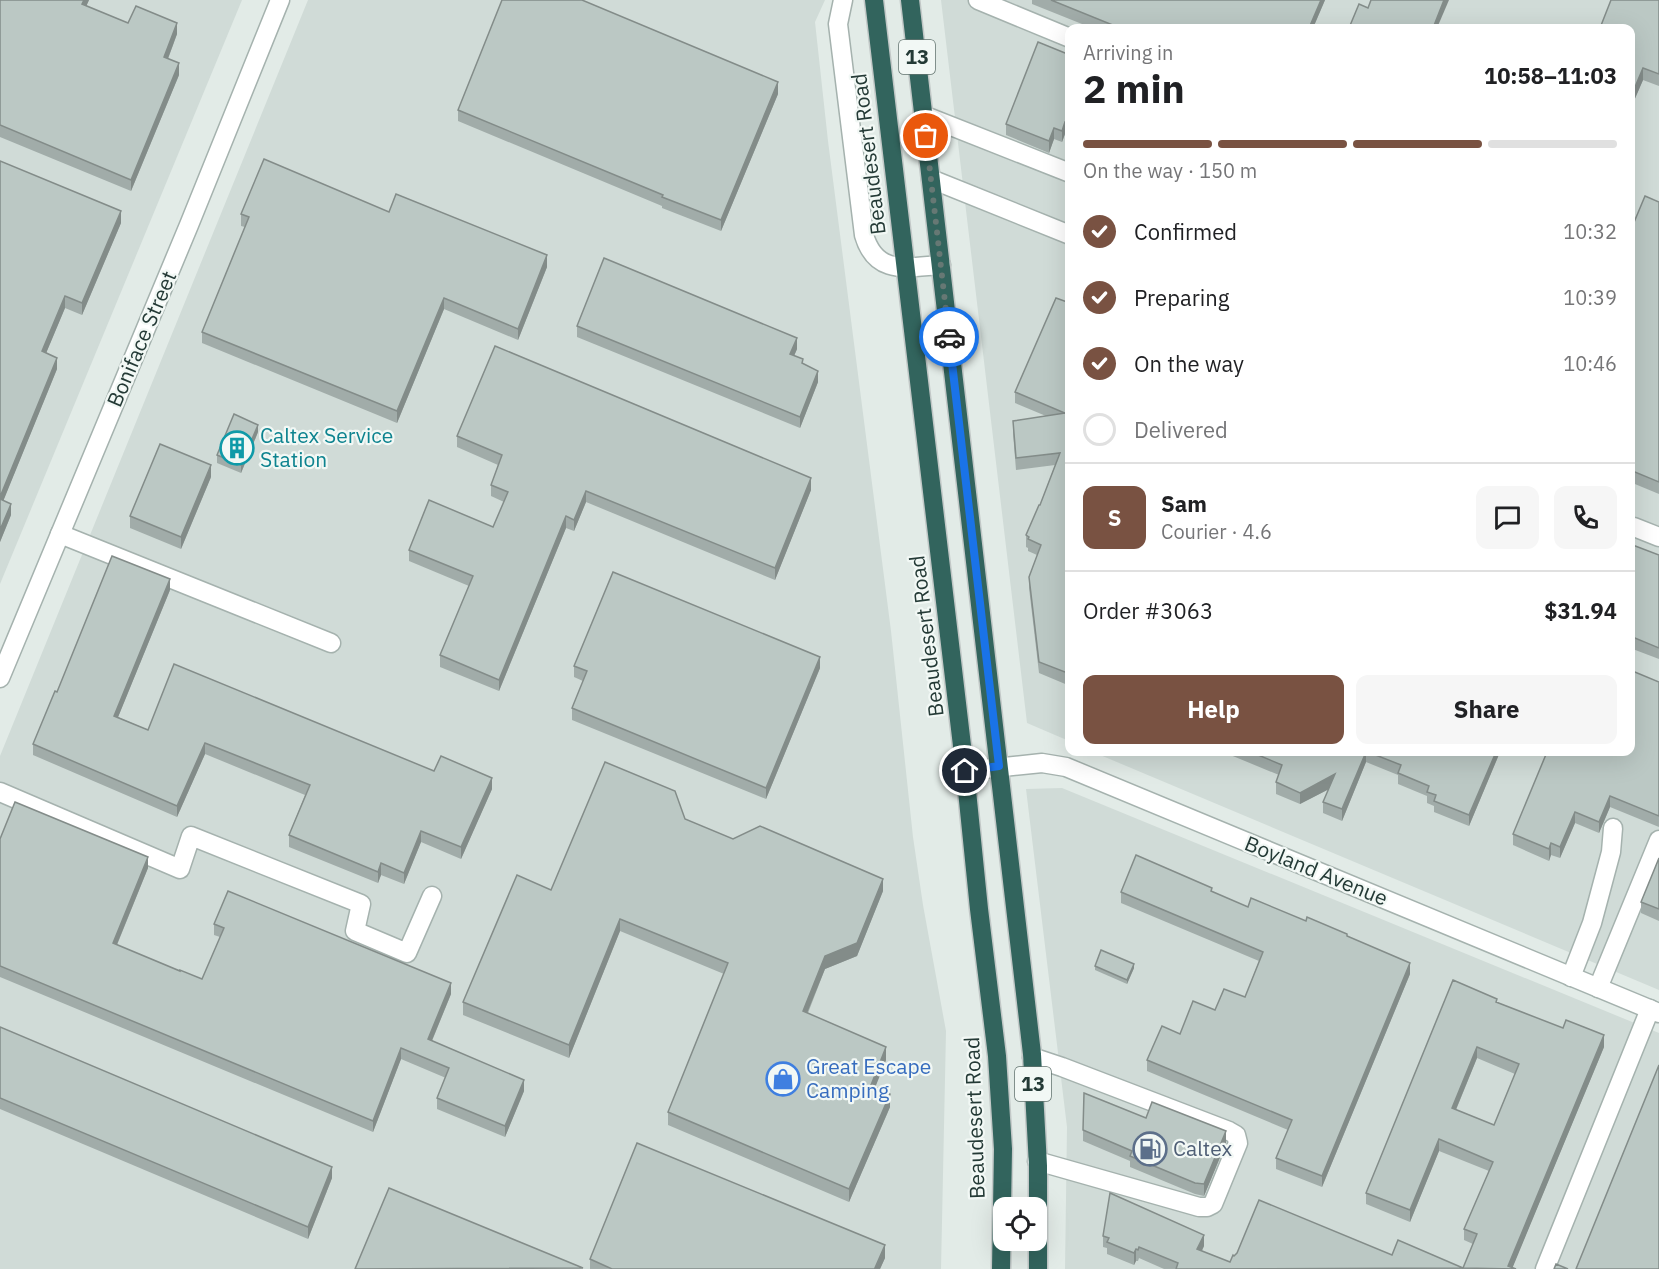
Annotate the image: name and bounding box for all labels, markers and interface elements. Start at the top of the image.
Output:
text: Arriving in [1083,39,1173,66]
road number: 13 [899,40,935,74]
text: 10:58–11:03 [1484,61,1617,90]
text: 2 min [1083,63,1185,114]
street label: Beaudesert Road [844,72,892,236]
pin [900,110,951,161]
icon: bag [909,119,942,152]
text: On the way · 150 m [1083,157,1257,184]
icon: check [1083,215,1116,248]
text: Confirmed [1134,217,1237,246]
text: 10:32 [1563,218,1617,245]
street label: Boniface Street [100,266,182,411]
icon: check [1083,281,1116,314]
text: Preparing [1134,283,1229,312]
text: 10:39 [1563,284,1617,311]
courier [919,307,979,367]
icon: car [933,321,966,354]
icon: check [1083,347,1116,380]
text: On the way [1134,349,1244,378]
text: 10:46 [1563,350,1617,377]
text: Delivered [1134,415,1228,444]
place label: Caltex Service Station [260,421,393,473]
building icon: Caltex Service Station [219,430,255,466]
button: chat [1476,486,1539,549]
button: phone [1554,486,1617,549]
text: Sam [1161,489,1207,518]
text: S [1108,503,1121,532]
text: Courier · 4.6 [1161,518,1272,545]
street label: Beaudesert Road [902,554,950,718]
text: Order #3063 [1083,596,1213,625]
text: $31.94 [1544,596,1617,625]
button: Help [1083,675,1344,744]
button: Share [1356,675,1617,744]
pin [939,745,990,796]
icon: home [948,754,981,787]
street label: Boyland Avenue [1241,829,1392,912]
street label: Beaudesert Road [957,1036,991,1200]
place label: Great Escape Camping [806,1052,931,1104]
shop icon: Great Escape Camping [765,1061,801,1097]
road number: 13 [1015,1067,1051,1101]
fuel station icon: Caltex [1132,1131,1168,1167]
place label: Caltex [1173,1134,1232,1162]
map controls [993,1197,1047,1251]
button: locate [993,1197,1047,1251]

